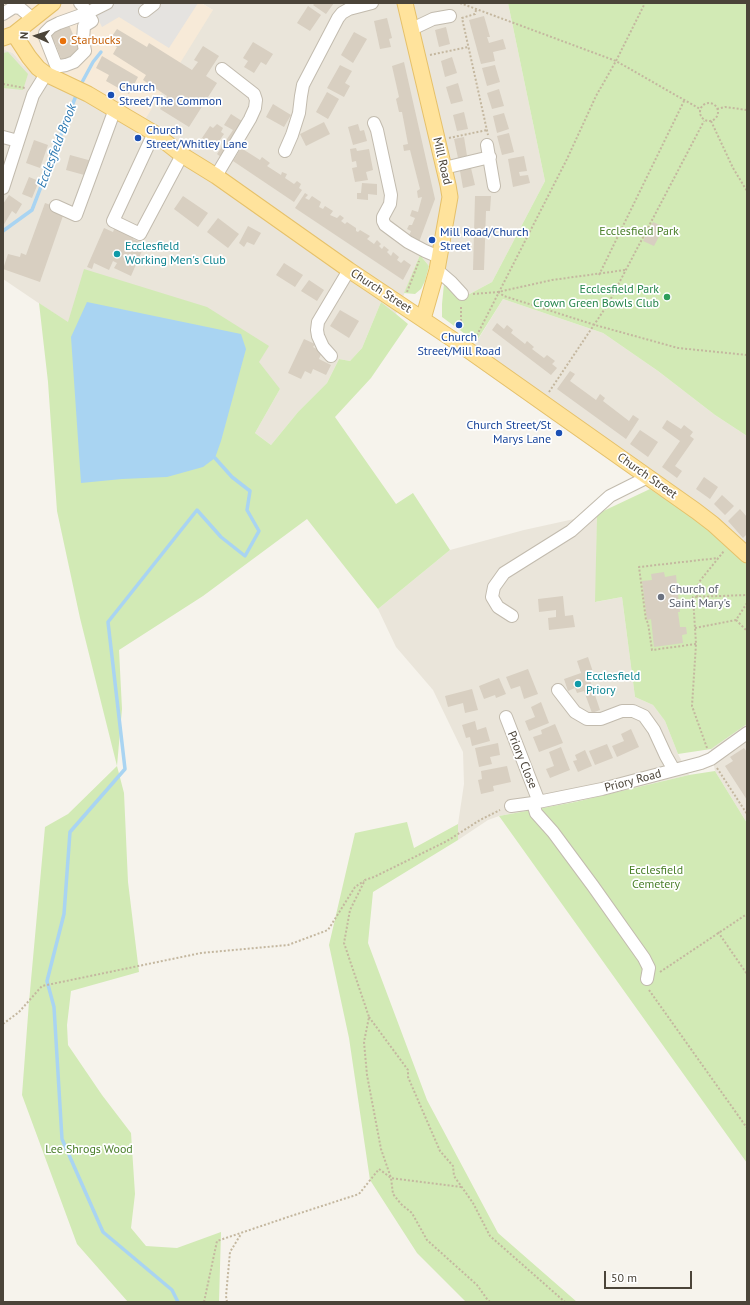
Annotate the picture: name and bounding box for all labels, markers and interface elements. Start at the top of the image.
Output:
north arrow [16,16,56,56]
text: N [17,31,31,39]
place label: Starbucks [71,34,121,48]
marker: Starbucks [58,36,68,46]
place label: Church Street/The Common [119,81,222,109]
marker: Church Street/The Common [106,90,116,100]
water label: Ecclesfield Brook [34,102,80,190]
place label: Church Street/Whitley Lane [146,124,247,152]
marker: Church Street/Whitley Lane [133,133,143,143]
street label: Mill Road [430,136,454,186]
park label: Ecclesfield Park [599,225,679,239]
place label: Mill Road/Church Street [440,226,529,254]
marker: Mill Road/Church Street [427,235,437,245]
place label: Ecclesfield Working Men's Club [125,240,226,268]
marker: Ecclesfield Working Men's Club [112,249,122,259]
street label: Church Street [348,266,414,316]
place label: Ecclesfield Park Crown Green Bowls Club [533,283,659,311]
marker: Ecclesfield Park Crown Green Bowls Club [662,292,672,302]
marker: Church Street/Mill Road [454,320,464,330]
place label: Church Street/Mill Road [417,331,501,359]
place label: Church Street/St Marys Lane [467,419,551,447]
marker: Church Street/St Marys Lane [554,428,564,438]
street label: Church Street [614,450,680,502]
place label: Church of Saint Mary's [669,583,730,611]
marker: Church of Saint Mary's [656,592,666,602]
place label: Ecclesfield Priory [586,670,640,698]
marker: Ecclesfield Priory [573,679,583,689]
street label: Priory Close [504,729,540,791]
street label: Priory Road [603,767,663,795]
park label: Ecclesfield Cemetery [629,864,683,892]
park label: Lee Shrogs Wood [45,1143,133,1157]
scale bar [606,1263,694,1289]
text: 50 m [611,1270,637,1285]

